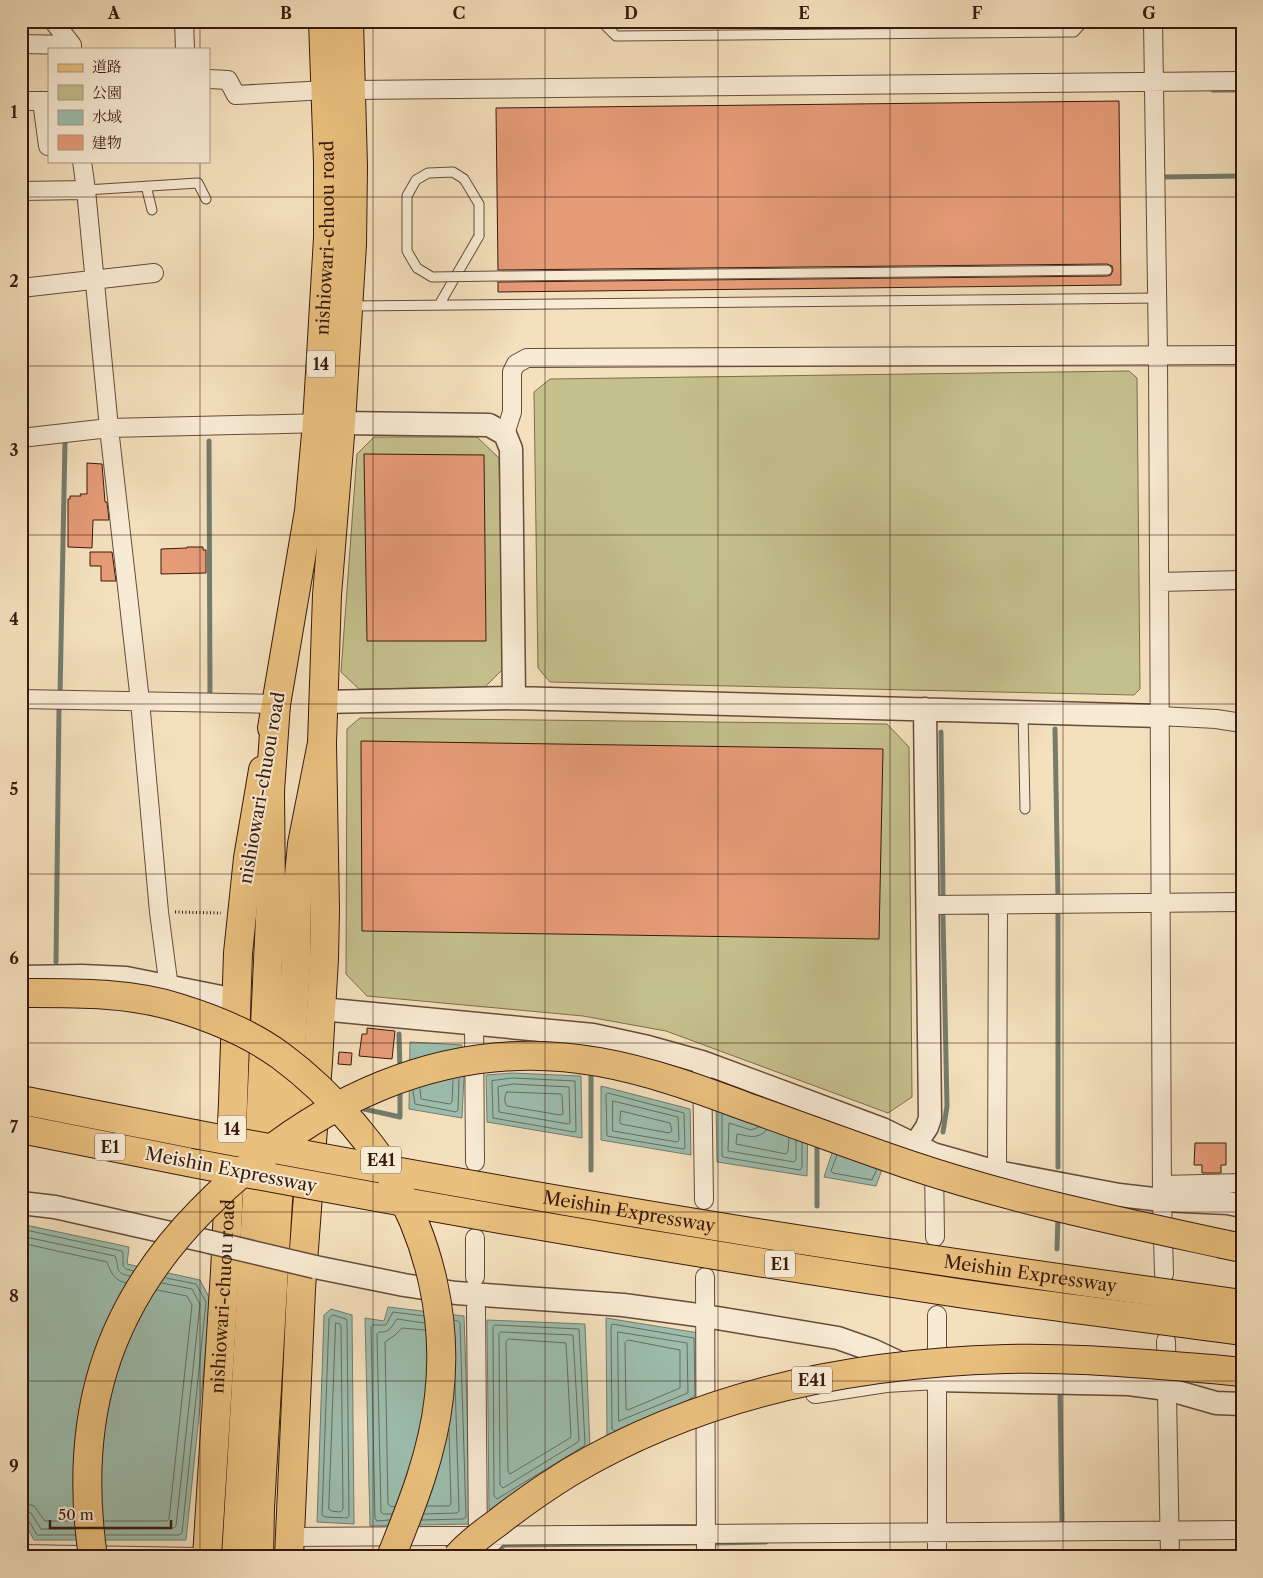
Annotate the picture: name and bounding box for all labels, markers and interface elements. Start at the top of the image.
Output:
text: A [107,3,121,23]
text: B [280,3,292,23]
text: C [453,3,465,23]
text: D [624,3,638,23]
text: E [798,3,810,23]
text: F [972,3,983,23]
text: G [1142,3,1156,23]
legend [48,48,210,162]
text: 道路 [92,57,122,76]
text: 公園 [92,83,122,102]
text: 1 [10,102,18,122]
text: 水域 [92,107,122,126]
text: 建物 [92,133,122,152]
street label: nishiowari-chuou road [311,140,339,336]
text: 2 [9,271,19,291]
road number: 14 [307,350,335,378]
text: 3 [9,440,19,460]
text: 4 [9,609,19,629]
street label: nishiowari-chuou road [234,690,290,886]
text: 5 [10,779,19,799]
text: 6 [9,948,19,968]
road number: 14 [218,1116,246,1142]
text: 7 [10,1117,19,1137]
road number: E1 [95,1134,125,1160]
street label: Meishin Expressway [143,1143,320,1198]
road number: E41 [361,1146,401,1174]
street label: Meishin Expressway [541,1186,718,1237]
street label: nishiowari-chuou road [206,1199,239,1394]
road number: E1 [765,1250,795,1278]
street label: Meishin Expressway [942,1251,1119,1297]
text: 8 [9,1286,19,1306]
road number: E41 [792,1366,832,1394]
text: 9 [9,1456,19,1476]
scale bar [50,1498,171,1530]
text: 50 m [58,1505,94,1524]

